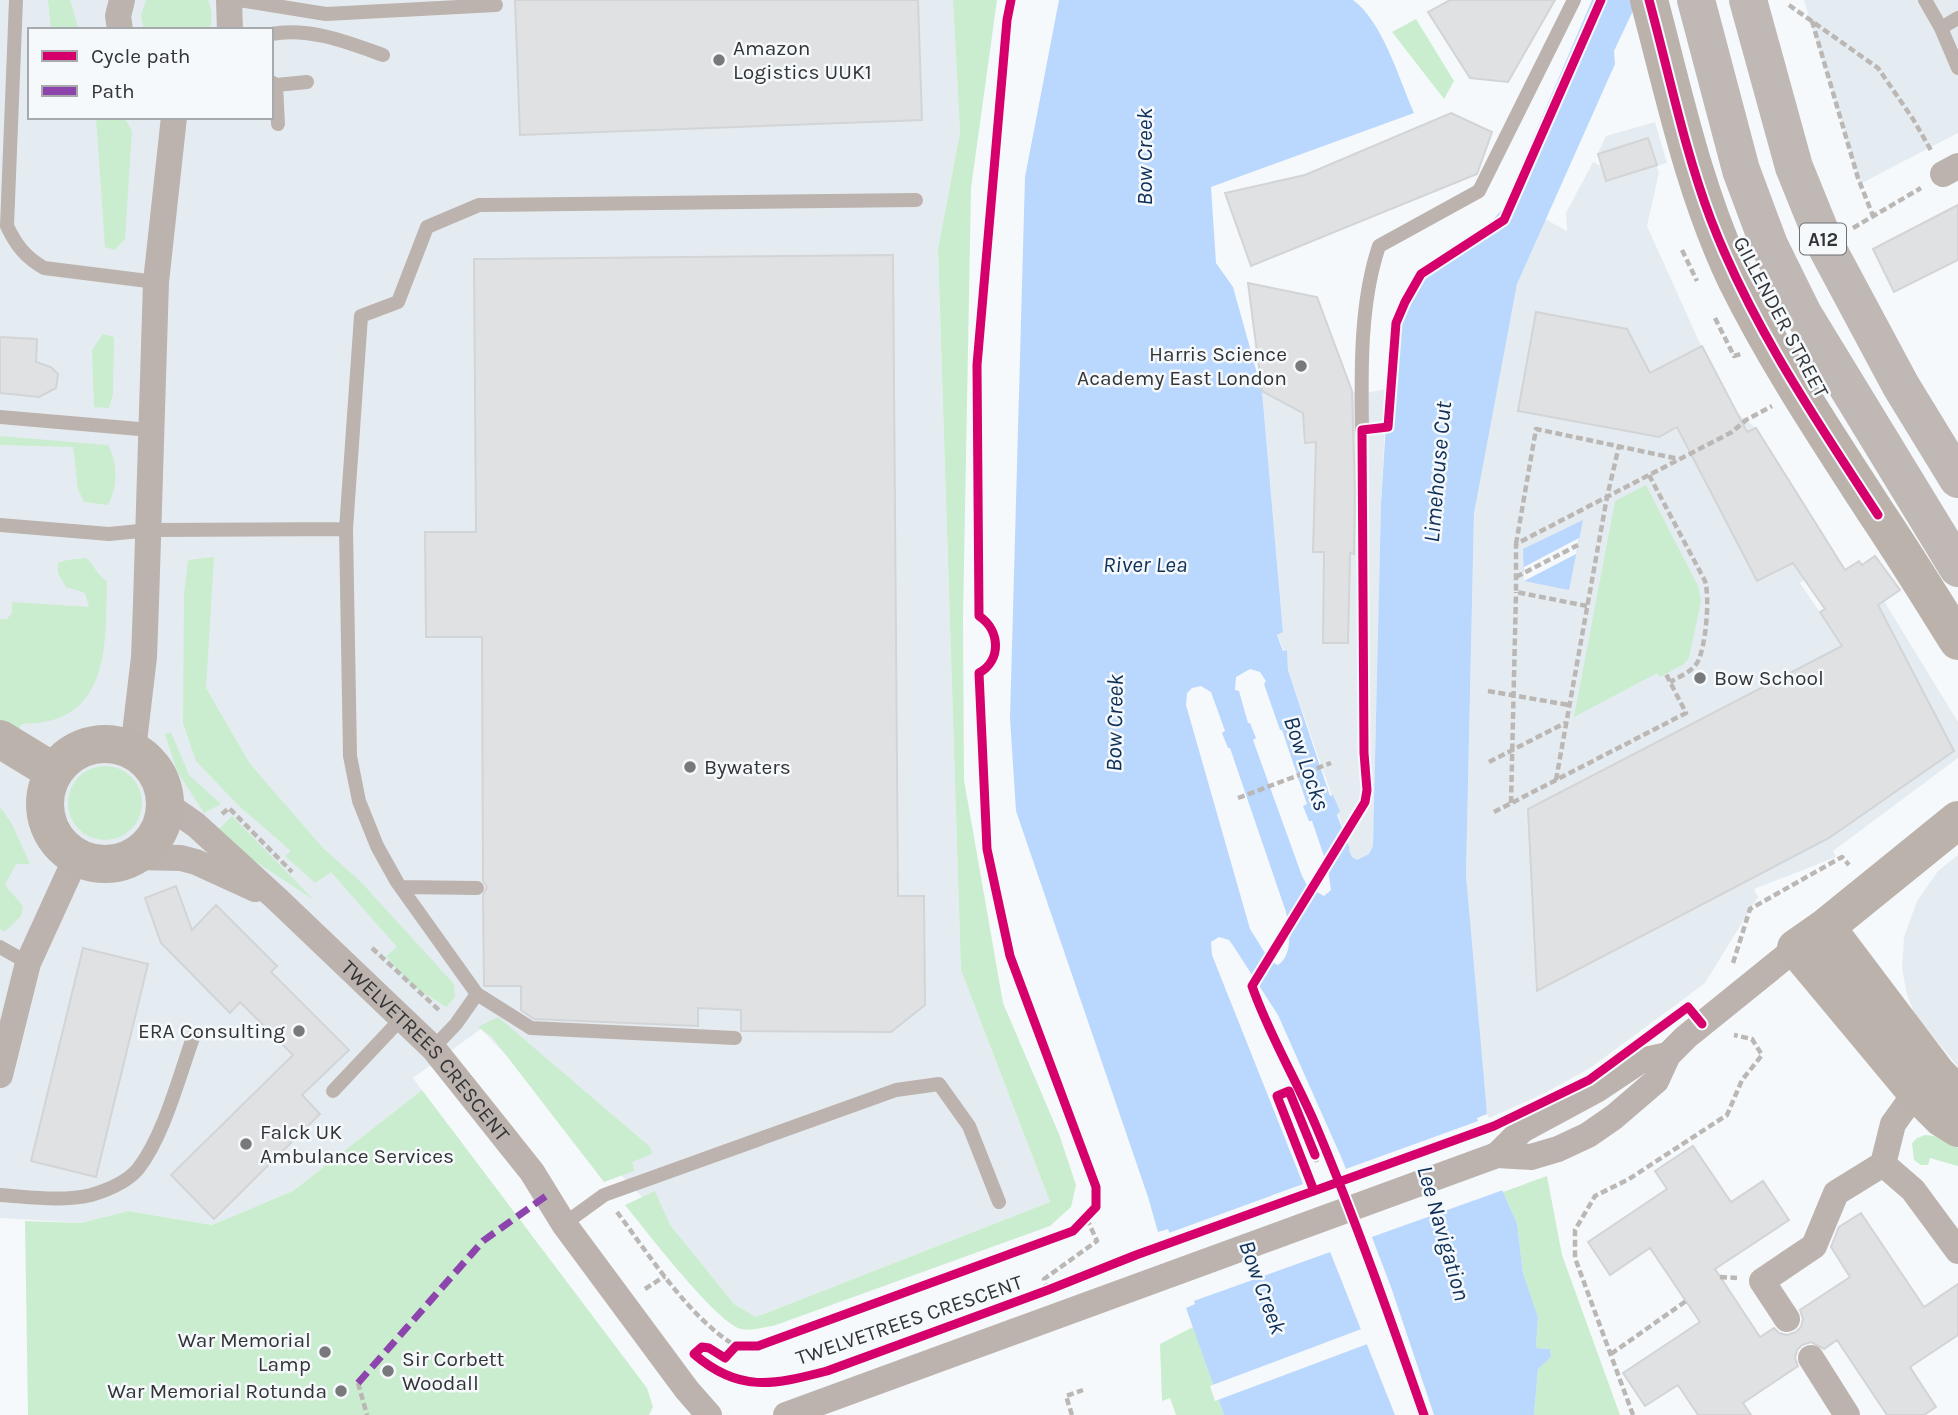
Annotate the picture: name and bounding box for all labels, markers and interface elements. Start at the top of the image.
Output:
legend [28,28,273,119]
place label: Amazon Logistics UUK1 [733,36,872,84]
text: Cycle path [91,44,191,68]
marker: Amazon Logistics UUK1 [711,52,727,68]
text: Path [91,79,135,103]
water label: Bow Creek [1131,108,1158,206]
road number: A12 [1800,224,1846,255]
street label: GILLENDER STREET [1728,232,1834,402]
place label: Harris Science Academy East London [1077,342,1287,390]
marker: Harris Science Academy East London [1293,358,1309,374]
water label: Limehouse Cut [1418,399,1457,544]
water label: River Lea [1103,551,1187,578]
place label: Bow School [1714,666,1824,690]
marker: Bow School [1692,670,1708,686]
water label: Bow Creek [1100,674,1129,772]
water label: Bow Locks [1278,712,1335,814]
place label: Bywaters [704,755,791,779]
marker: Bywaters [682,759,698,775]
street label: TWELVETREES CRESCENT [336,955,515,1147]
place label: ERA Consulting [138,1019,285,1043]
marker: ERA Consulting [291,1023,307,1039]
place label: Falck UK Ambulance Services [260,1120,454,1168]
marker: Falck UK Ambulance Services [238,1136,254,1152]
water label: Lee Navigation [1411,1162,1476,1304]
water label: Bow Creek [1233,1237,1292,1338]
street label: TWELVETREES CRESCENT [793,1270,1026,1370]
place label: War Memorial Lamp [178,1328,311,1376]
marker: War Memorial Lamp [317,1344,333,1360]
place label: Sir Corbett Woodall [402,1347,505,1395]
marker: Sir Corbett Woodall [380,1363,396,1379]
place label: War Memorial Rotunda [107,1379,327,1403]
marker: War Memorial Rotunda [333,1383,349,1399]

